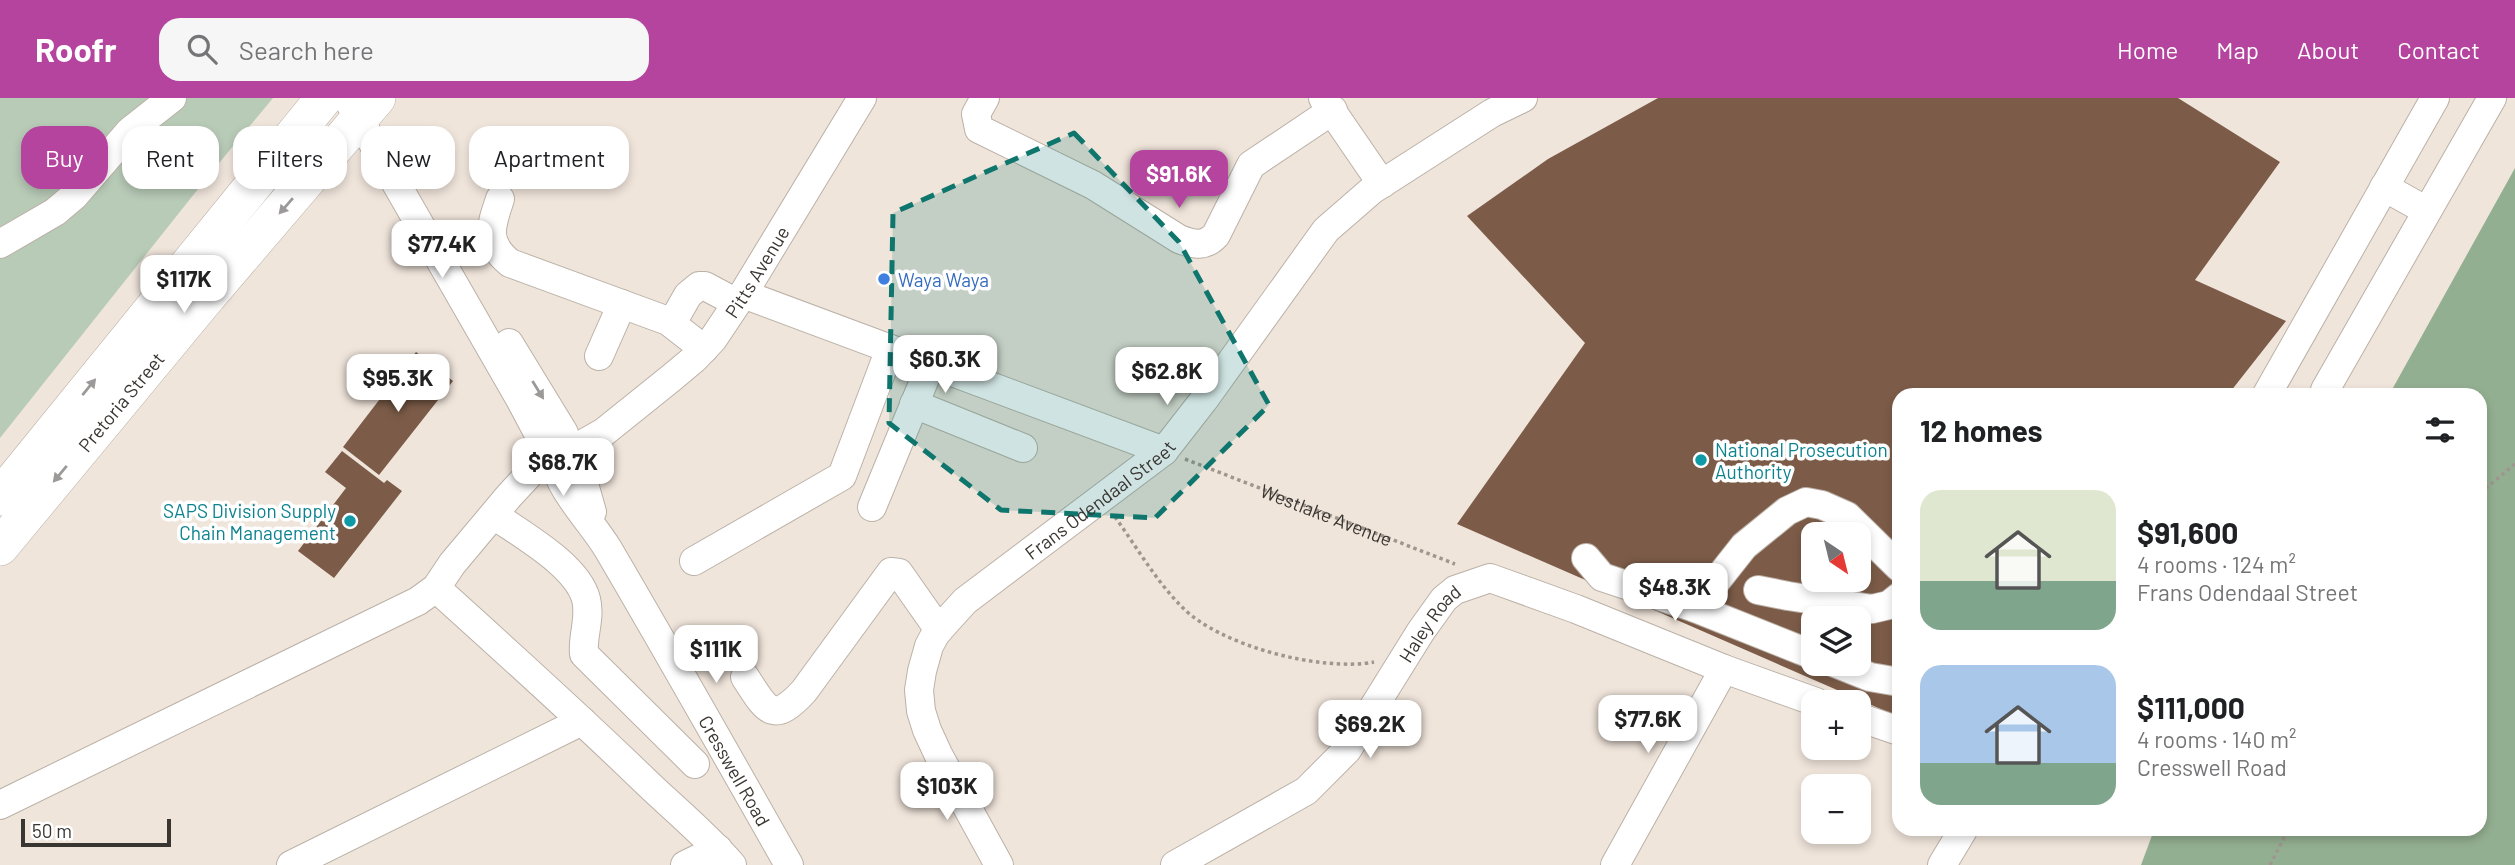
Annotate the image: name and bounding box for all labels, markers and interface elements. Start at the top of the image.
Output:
search box [159,18,649,81]
text: Roofr [35,29,117,69]
icon: search [183,30,221,68]
text: Search here [239,34,374,65]
text: Home [2117,35,2178,64]
text: Map [2216,35,2259,64]
text: About [2297,35,2359,64]
text: Contact [2397,35,2480,64]
chip: Buy [21,126,108,189]
chip: Rent [122,126,219,189]
chip: Filters [233,126,347,189]
chip: New [361,126,455,189]
chip: Apartment [469,126,629,189]
pin: $91.6K [1122,150,1236,210]
text: $91.6K [1146,159,1212,187]
one-way arrow [278,197,294,215]
pin: $77.4K [385,220,499,280]
street label: Pitts Avenue [719,221,793,322]
text: $77.4K [408,229,476,257]
pin: $117K [135,256,233,315]
text: $117K [156,264,212,292]
place label: Waya Waya [898,268,989,291]
marker: Waya Waya [876,271,892,287]
pin: $60.3K [888,336,1002,395]
text: $60.3K [909,344,981,372]
street label: Pretoria Street [73,347,168,456]
pin: $62.8K [1110,348,1224,407]
pin: $95.3K [341,354,455,414]
text: $62.8K [1131,356,1203,384]
text: $95.3K [363,363,433,391]
one-way arrow [81,378,96,395]
one-way arrow [531,380,544,399]
icon: filters [2421,411,2459,449]
text: 12 homes [1920,412,2043,448]
street label: Frans Odendaal Street [1020,435,1180,564]
pin: $68.7K [506,438,620,498]
place label: National Prosecution Authority [1715,438,1888,483]
text: $68.7K [528,447,598,475]
marker: National Prosecution Authority [1693,452,1709,468]
one-way arrow [53,464,68,482]
street label: Westlake Avenue [1258,478,1396,550]
place label: SAPS Division Supply Chain Management [163,499,336,544]
marker: SAPS Division Supply Chain Management [342,513,358,529]
text: $91,600 [2137,514,2238,550]
icon: home [1976,518,2060,602]
north arrow [1801,522,1871,592]
map controls [1801,522,1871,844]
text: 4 rooms · 124 m² [2137,550,2296,578]
pin: $48.3K [1618,564,1732,623]
text: $48.3K [1639,572,1711,600]
text: Frans Odendaal Street [2137,578,2358,606]
street label: Haley Road [1393,579,1465,666]
button: layers [1801,606,1871,676]
pin: $111K [667,626,765,685]
text: $111K [690,634,742,662]
text: $111,000 [2137,689,2245,725]
button: + [1801,690,1871,760]
icon: home [1976,693,2060,777]
pin: $77.6K [1591,696,1705,755]
pin: $69.2K [1313,700,1427,760]
text: $77.6K [1614,704,1682,732]
text: $69.2K [1334,709,1406,737]
street label: Cresswell Road [695,711,776,830]
text: 4 rooms · 140 m² [2137,725,2297,753]
text: Cresswell Road [2137,753,2287,781]
pin: $103K [898,762,996,822]
text: $103K [916,771,978,799]
button: − [1801,774,1871,844]
scale bar [21,816,172,848]
text: 50 m [32,819,72,842]

